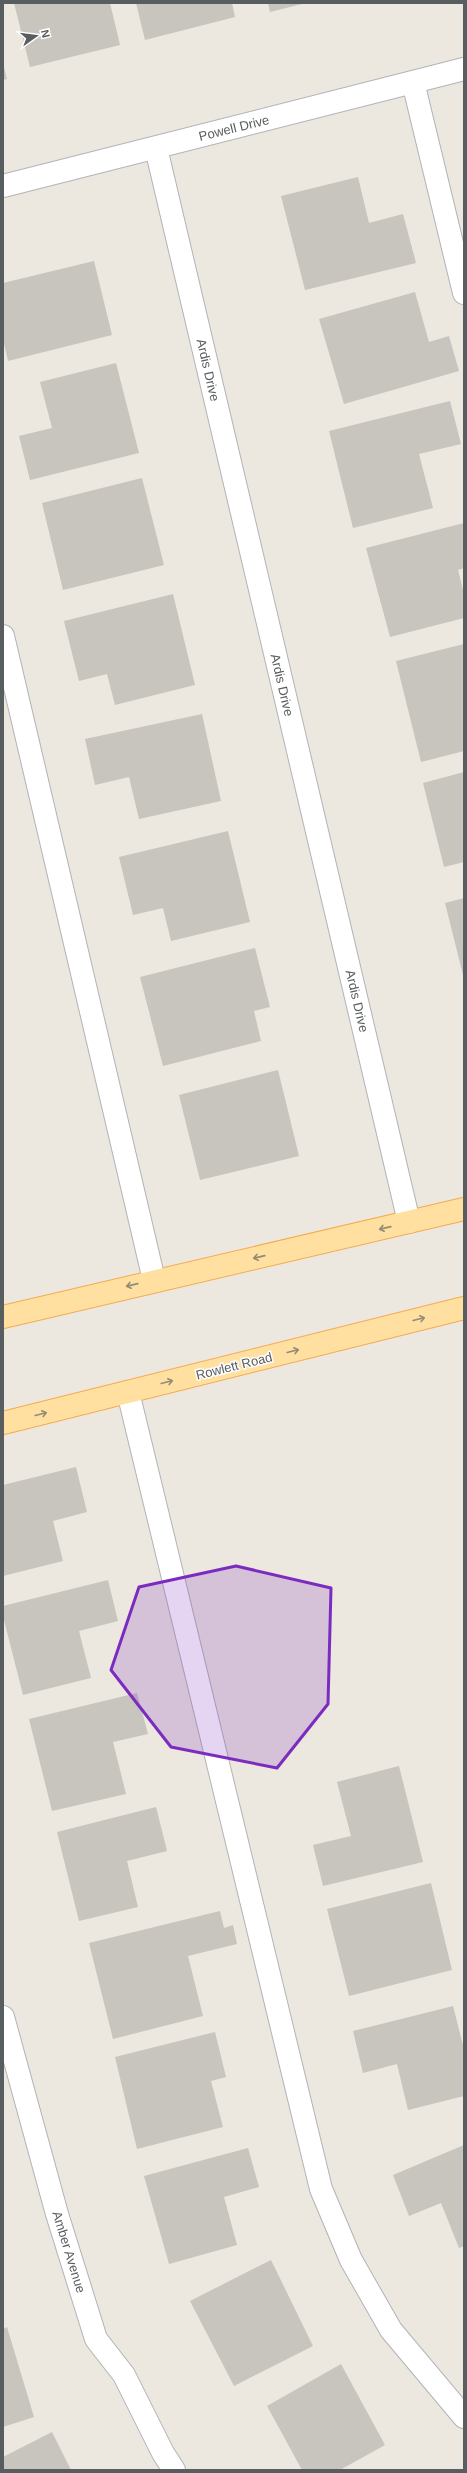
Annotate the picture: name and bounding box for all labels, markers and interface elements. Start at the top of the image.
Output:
north arrow [16,16,56,56]
text: N [39,28,52,39]
street label: Powell Drive [197,112,271,144]
street label: Ardis Drive [194,337,222,403]
street label: Ardis Drive [268,652,296,718]
street label: Ardis Drive [343,968,371,1034]
one-way arrow [379,1224,392,1232]
one-way arrow [252,1253,265,1261]
one-way arrow [126,1282,139,1290]
one-way arrow [412,1315,425,1322]
one-way arrow [286,1346,299,1354]
street label: Rowlett Road [194,1349,274,1383]
one-way arrow [160,1378,173,1386]
one-way arrow [34,1410,47,1417]
street label: Amber Avenue [49,2209,89,2295]

